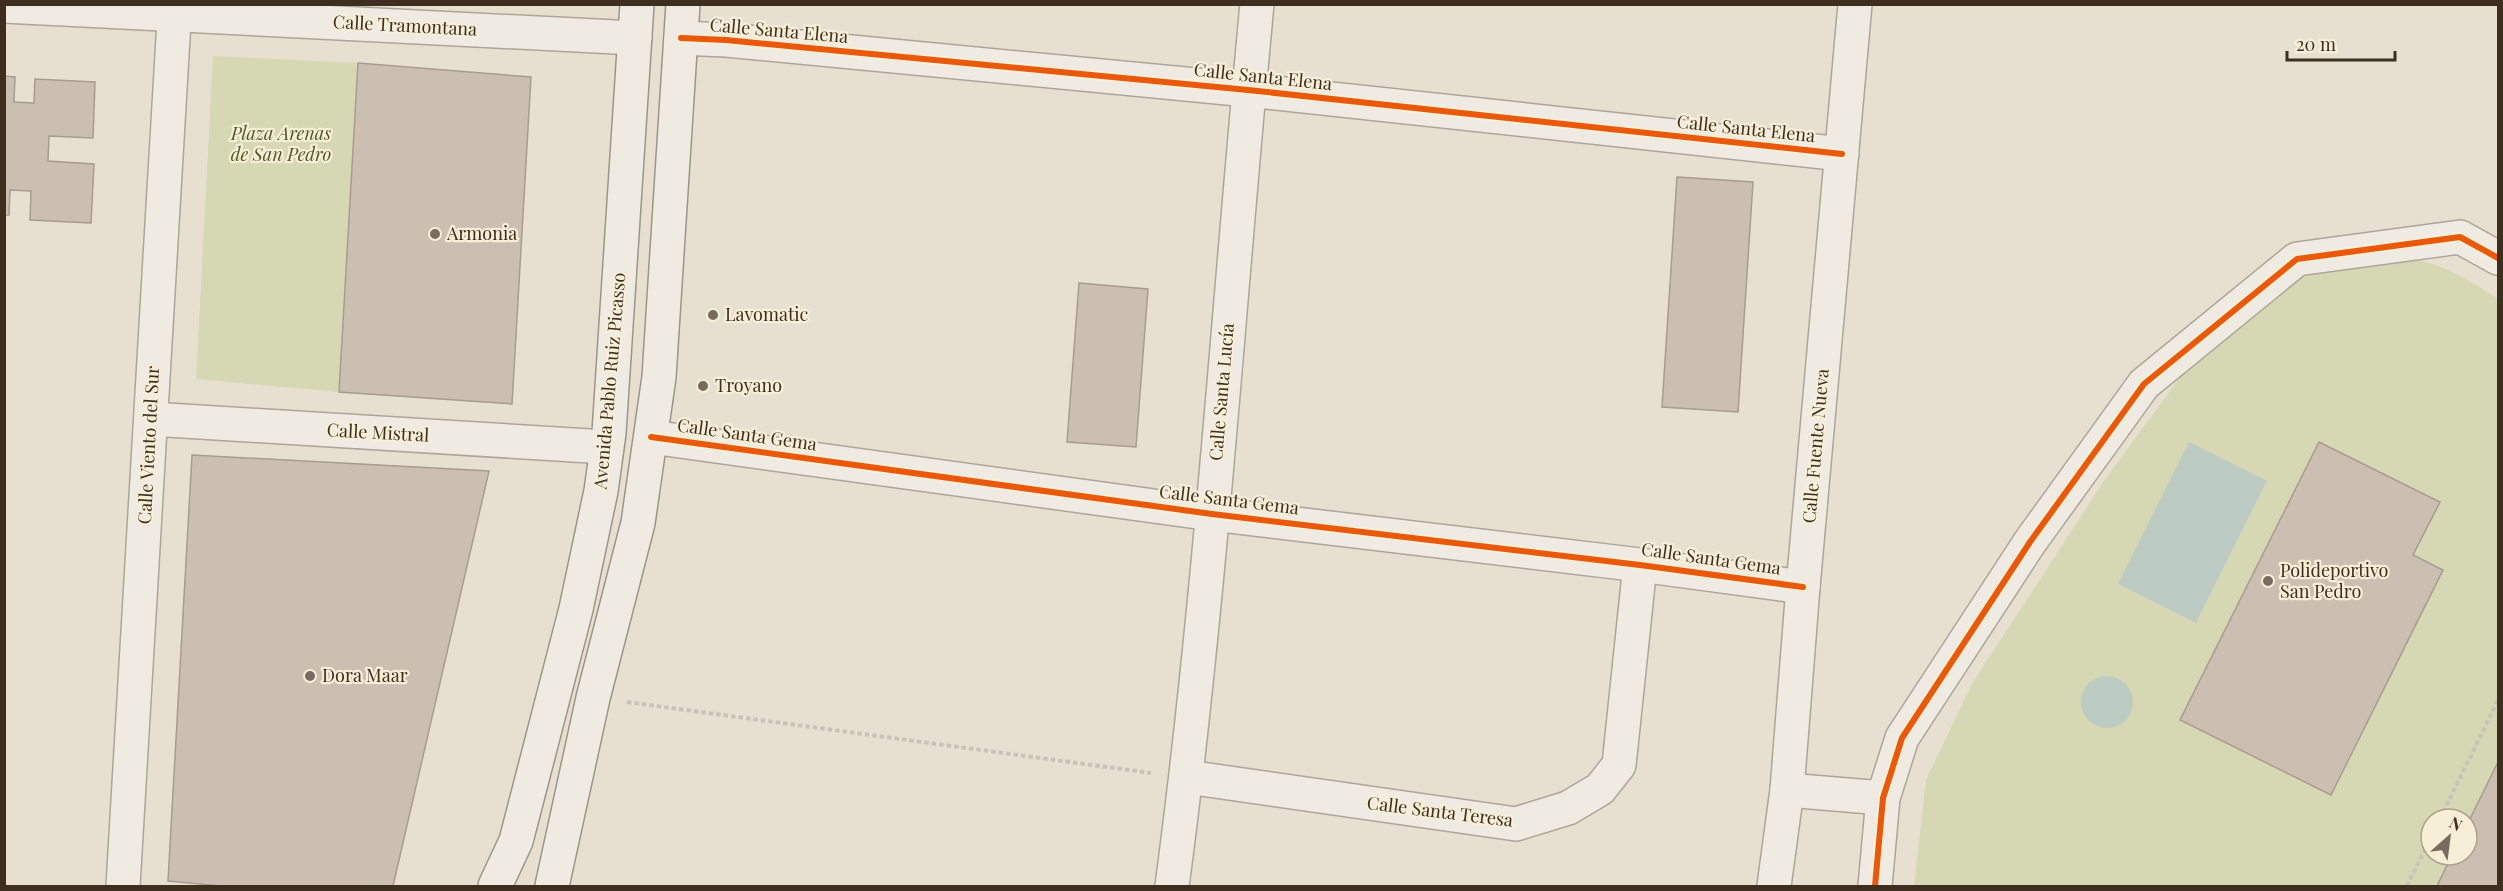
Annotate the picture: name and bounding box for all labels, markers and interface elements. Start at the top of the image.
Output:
street label: Calle Tramontana [332,9,478,41]
street label: Calle Santa Elena [709,12,849,48]
scale bar [2287,24,2395,62]
text: 20 m [2296,32,2336,56]
street label: Calle Santa Elena [1193,57,1333,95]
street label: Calle Santa Elena [1676,109,1816,147]
park label: Plaza Arenas de San Pedro [230,121,331,166]
place label: Armonia [446,221,517,245]
marker: Armonia [428,227,442,241]
street label: Avenida Pablo Ruiz Picasso [587,271,630,491]
place label: Lavomatic [725,302,809,326]
marker: Lavomatic [706,308,720,322]
street label: Calle Santa Lucía [1203,322,1239,462]
street label: Calle Viento del Sur [132,365,164,525]
street label: Calle Fuente Nueva [1796,368,1834,524]
place label: Troyano [715,373,782,397]
marker: Troyano [696,379,710,393]
street label: Calle Santa Gema [676,412,819,456]
street label: Calle Mistral [326,417,430,447]
street label: Calle Santa Gema [1158,479,1300,520]
street label: Calle Santa Gema [1640,536,1783,580]
place label: Polideportivo San Pedro [2280,558,2389,603]
marker: Polideportivo San Pedro [2261,574,2275,588]
place label: Dora Maar [322,663,408,687]
marker: Dora Maar [303,669,317,683]
street label: Calle Santa Teresa [1366,790,1515,832]
north arrow [2419,807,2479,867]
text: N [2446,811,2467,836]

